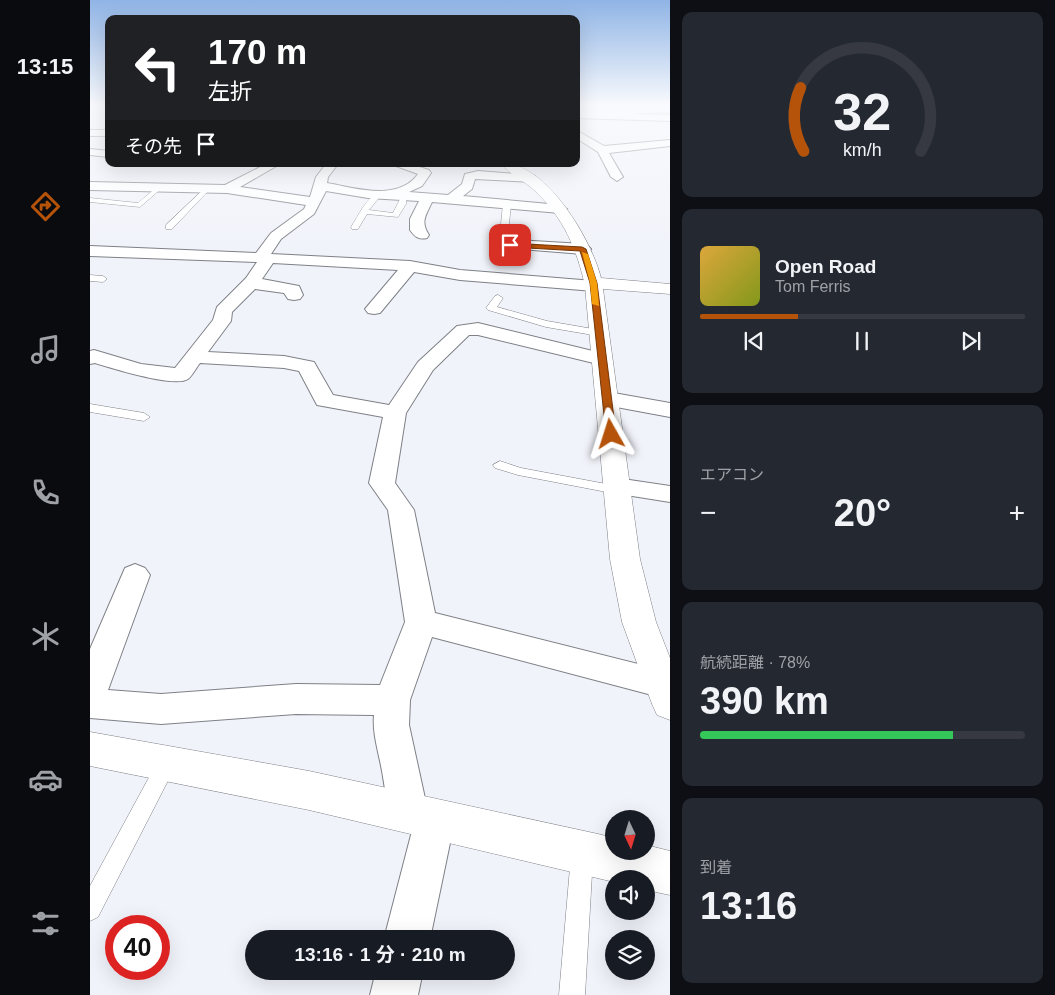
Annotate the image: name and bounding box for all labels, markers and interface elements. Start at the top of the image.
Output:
text: 170 m [208,32,307,71]
icon: left [125,35,190,100]
text: 13:15 [17,54,73,79]
text: 左折 [208,79,252,104]
text: 32 [834,83,891,141]
icon: arrive [192,130,220,158]
text: その先 [125,136,182,157]
text: km/h [843,140,882,160]
icon: directions [28,189,63,224]
pin [489,224,531,266]
icon: arrive [496,231,524,259]
text: Open Road [775,256,876,277]
text: Tom Ferris [775,278,851,295]
icon: previous [740,327,768,355]
icon: pause [848,327,876,355]
icon: next [957,327,985,355]
icon: music [28,332,63,367]
position arrow [584,407,636,459]
text: エアコン [700,466,764,483]
icon: phone [28,475,63,510]
text: 20° [834,492,891,534]
text: − [700,497,716,528]
text: + [1009,497,1025,528]
icon: climate [28,619,63,654]
text: 航続距離 · 78% [700,654,810,671]
text: 390 km [700,680,829,722]
icon: car [28,762,63,797]
north arrow [605,810,655,860]
map controls [605,810,655,980]
text: 到着 [700,859,732,876]
button: sound [605,870,655,920]
text: 13:16 [700,885,797,927]
icon: filters [28,906,63,941]
speed limit sign: 40 [105,915,170,980]
button: layers [605,930,655,980]
text: 13:16 · 1 分 · 210 m [294,944,466,965]

